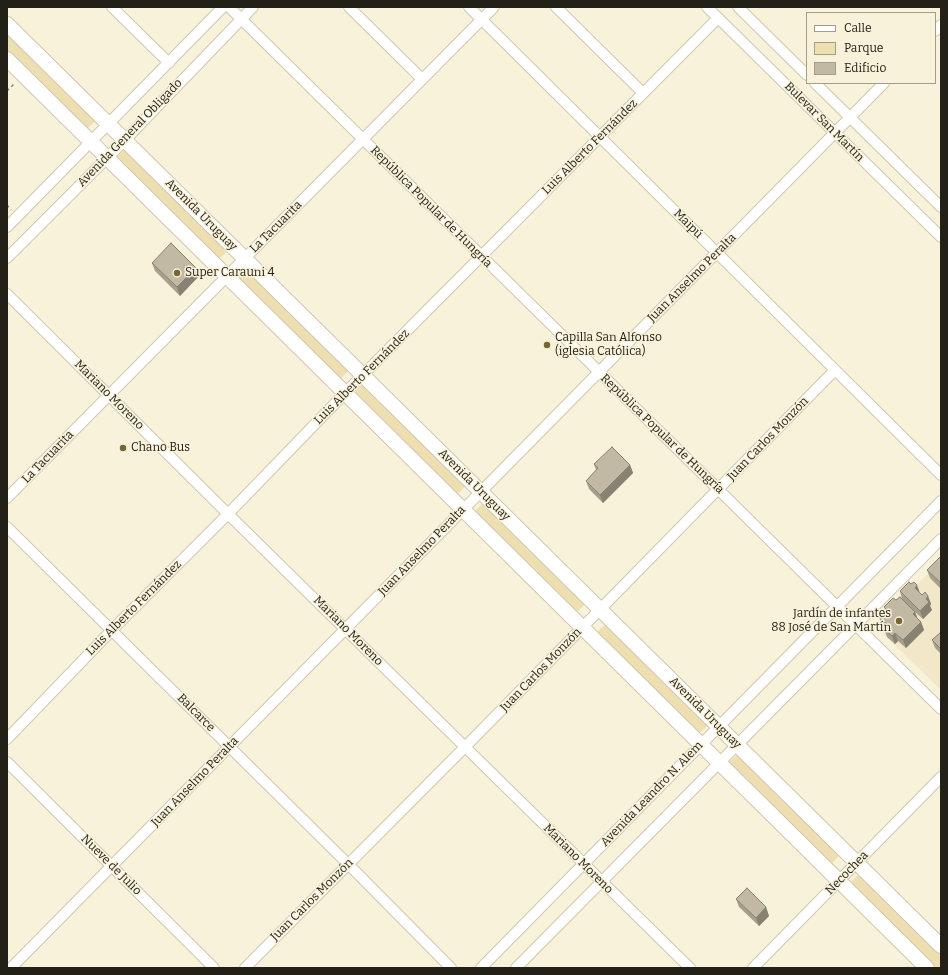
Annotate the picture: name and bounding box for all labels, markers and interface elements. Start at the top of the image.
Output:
legend [806,12,936,84]
text: Calle [844,21,872,35]
text: Parque [844,41,883,55]
text: Edificio [844,61,886,75]
street label: Avenida General Obligado [75,76,185,190]
street label: Bulevar San Martín [781,79,867,165]
street label: Luis Alberto Fernández [539,96,641,198]
street label: República Popular de Hungría [367,143,495,271]
street label: Avenida Uruguay [162,176,240,254]
street label: La Tacuarita [247,198,305,256]
street label: Maipú [670,206,706,242]
street label: Juan Anselmo Peralta [645,231,739,325]
place label: Super Carauni 4 [185,266,274,280]
marker: Super Carauni 4 [172,268,182,278]
street label: Luis Alberto Fernández [311,326,413,428]
place label: Capilla San Alfonso (iglesia Católica) [555,331,662,359]
marker: Capilla San Alfonso (iglesia Católica) [542,340,552,350]
street label: Mariano Moreno [71,357,147,433]
street label: República Popular de Hungría [597,371,727,497]
street label: Juan Carlos Monzón [724,394,812,484]
street label: La Tacuarita [19,428,77,486]
place label: Chano Bus [131,441,190,455]
marker: Chano Bus [118,443,128,453]
street label: Avenida Uruguay [435,446,513,524]
street label: Juan Anselmo Peralta [375,503,469,599]
street label: Luis Alberto Fernández [83,557,185,659]
street label: Mariano Moreno [310,593,386,669]
place label: Jardín de infantes 88 José de San Martín [771,607,891,635]
marker: Jardín de infantes 88 José de San Martín [894,616,904,626]
street label: Juan Carlos Monzón [497,625,585,715]
street label: Avenida Uruguay [666,674,744,752]
street label: Balcarce [174,691,218,735]
street label: Juan Anselmo Peralta [148,734,242,830]
street label: Avenida Leandro N. Alem [598,738,706,850]
street label: Mariano Moreno [540,821,616,897]
street label: Nueve de Julio [78,832,144,898]
street label: Necochea [823,848,871,898]
street label: Juan Carlos Monzón [268,856,356,944]

